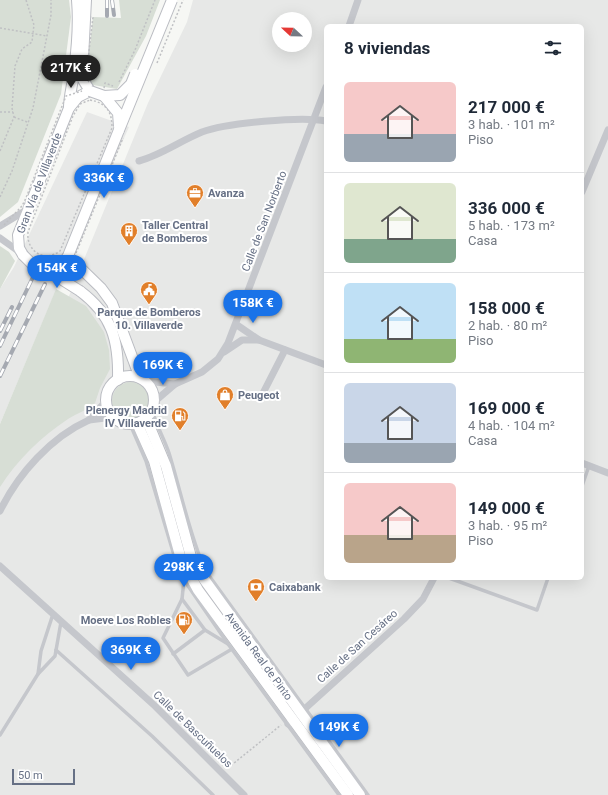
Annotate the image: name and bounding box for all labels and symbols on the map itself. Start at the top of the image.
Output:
north arrow [272,12,312,52]
pin: 217K € [38,55,104,89]
street label: Gran Vía de Villaverde [14,131,65,235]
pin: 336K € [71,165,137,199]
street label: Calle de San Norberto [239,169,290,273]
office icon: Avanza [185,183,205,208]
place label: Avanza [208,187,244,200]
place label: Taller Central de Bomberos [142,219,208,245]
building icon: Taller Central de Bomberos [119,221,139,246]
pin: 154K € [24,255,90,289]
public building icon: Parque de Bomberos 10. Villaverde [139,280,159,305]
pin: 158K € [220,290,286,324]
place label: Parque de Bomberos 10. Villaverde [97,306,201,332]
pin: 169K € [130,352,196,386]
shop icon: Peugeot [215,385,235,410]
place label: Peugeot [238,389,280,402]
place label: Plenergy Madrid IV Villaverde [86,404,167,430]
fuel station icon: Plenergy Madrid IV Villaverde [170,406,190,431]
pin: 298K € [151,554,217,588]
bank icon: Caixabank [246,577,266,602]
place label: Caixabank [269,581,321,594]
street label: Calle de San Cesáreo [315,607,400,686]
fuel station icon: Moeve Los Robles [174,610,194,635]
street label: Avenida Real de Pinto [222,610,295,703]
place label: Moeve Los Robles [81,614,171,627]
pin: 369K € [98,637,164,671]
street label: Calle de Bascuñuelos [150,688,235,771]
pin: 149K € [306,714,372,748]
scale bar [12,767,75,786]

